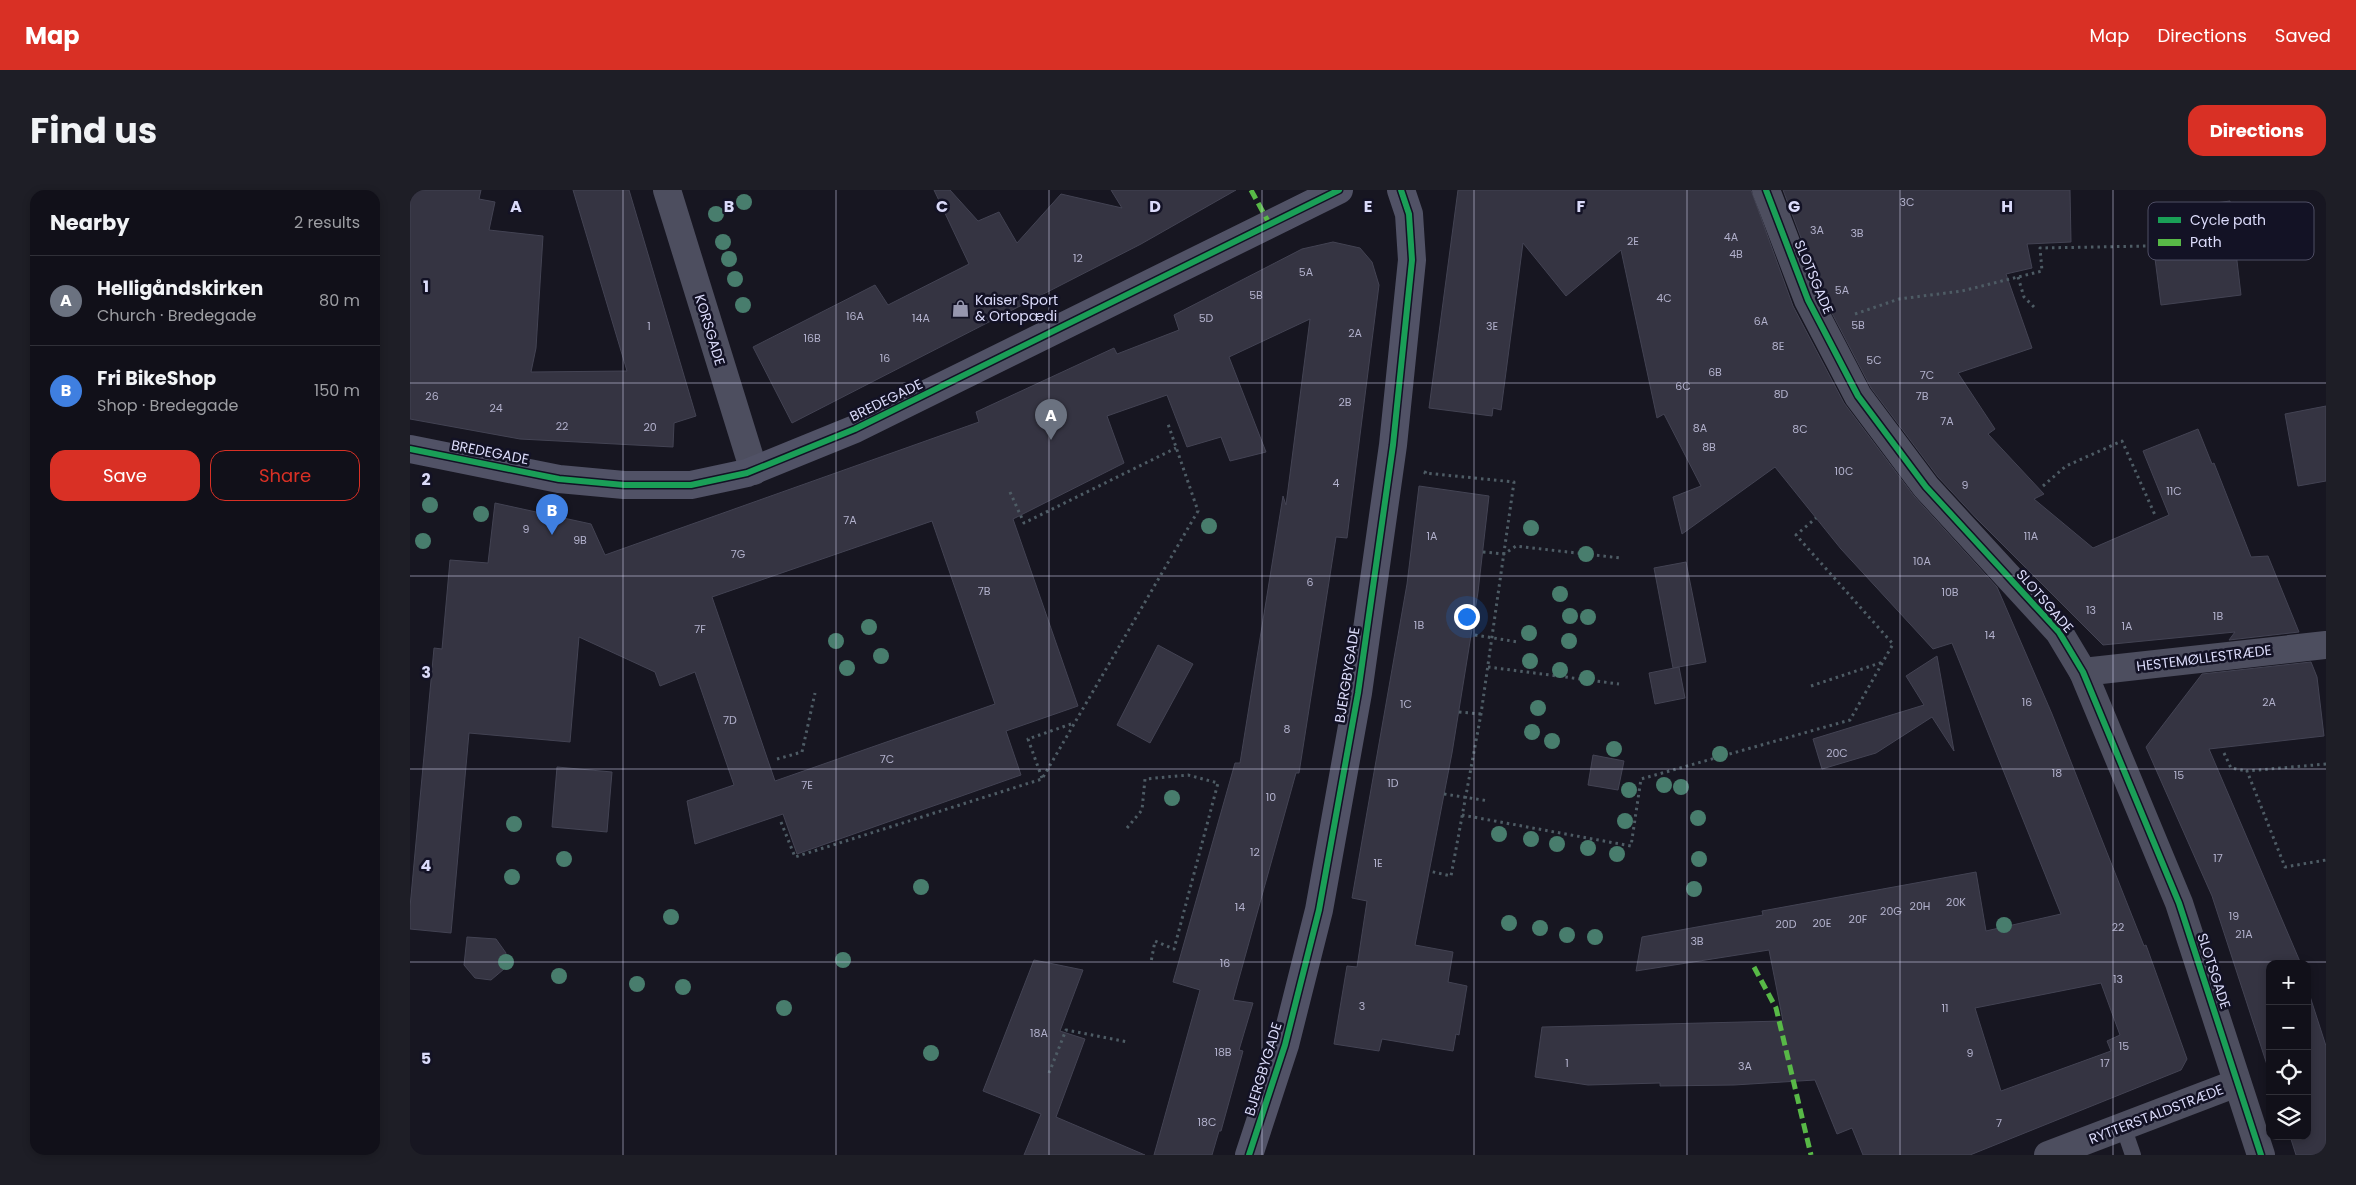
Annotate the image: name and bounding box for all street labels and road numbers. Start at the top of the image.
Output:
street label: SLOTSGADE [1789,237,1839,317]
street label: KORSGADE [690,292,730,368]
street label: BREDEGADE [846,374,926,426]
street label: BREDEGADE [449,435,531,469]
street label: SLOTSGADE [2012,565,2078,637]
street label: BJERGBYGADE [1330,626,1364,724]
street label: HESTEMØLLESTRÆDE [2135,640,2273,676]
street label: SLOTSGADE [2192,931,2236,1011]
street label: BJERGBYGADE [1239,1020,1287,1118]
street label: RYTTERSTALDSTRÆDE [2086,1079,2226,1149]

